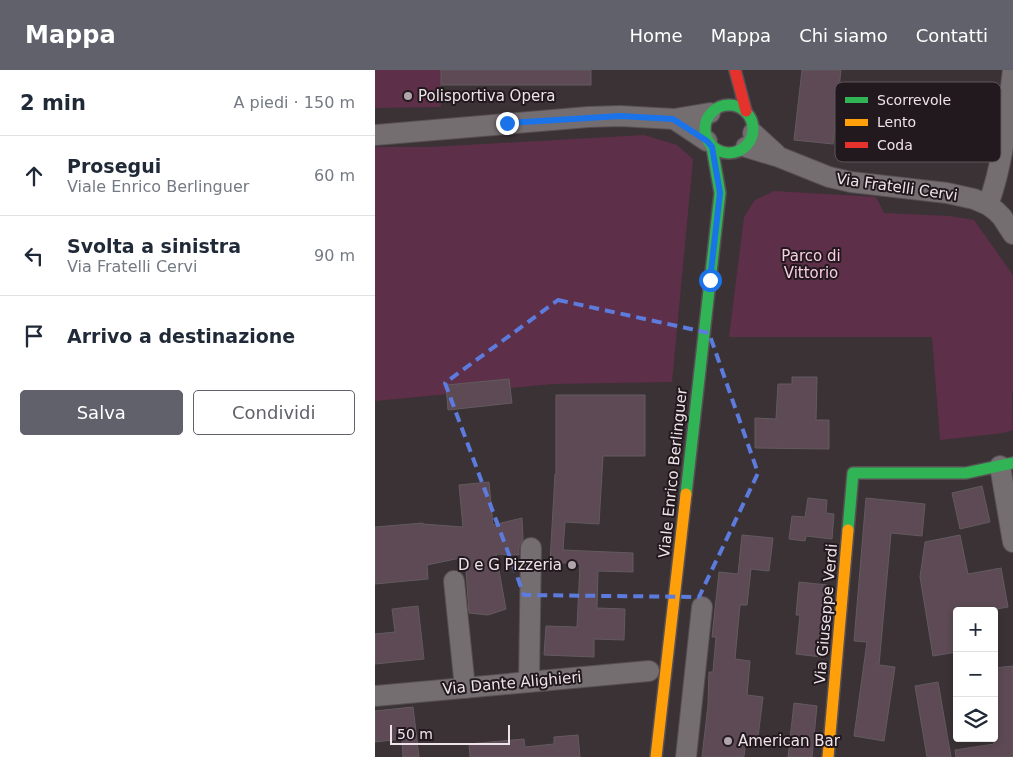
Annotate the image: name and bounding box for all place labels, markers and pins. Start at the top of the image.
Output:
place label: Polisportiva Opera [418,87,556,105]
marker: Polisportiva Opera [402,90,414,102]
place label: D e G Pizzeria [458,556,562,574]
marker: D e G Pizzeria [566,559,578,571]
place label: American Bar [738,732,841,750]
marker: American Bar [722,735,734,747]

